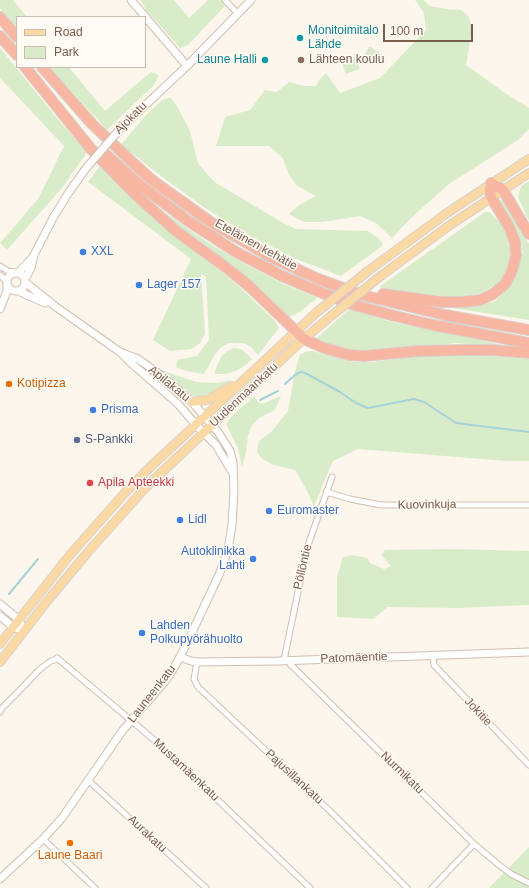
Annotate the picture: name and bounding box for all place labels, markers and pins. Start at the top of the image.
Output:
place label: Monitoimitalo Lähde [308,24,379,52]
marker: Monitoimitalo Lähde [295,33,305,43]
place label: Laune Halli [197,53,257,67]
place label: Lähteen koulu [309,53,384,67]
marker: Laune Halli [260,55,270,65]
marker: Lähteen koulu [296,55,306,65]
place label: XXL [91,245,114,259]
marker: XXL [78,247,88,257]
place label: Lager 157 [147,278,201,292]
marker: Lager 157 [134,280,144,290]
place label: Kotipizza [17,377,66,391]
marker: Kotipizza [4,379,14,389]
place label: Prisma [101,403,138,417]
marker: Prisma [88,405,98,415]
place label: S-Pankki [85,433,133,447]
marker: S-Pankki [72,435,82,445]
place label: Apila Apteekki [98,476,174,490]
marker: Apila Apteekki [85,478,95,488]
place label: Euromaster [277,504,339,518]
marker: Euromaster [264,506,274,516]
place label: Lidl [188,513,207,527]
marker: Lidl [175,515,185,525]
place label: Autoklinikka Lahti [181,545,245,573]
marker: Autoklinikka Lahti [248,554,258,564]
place label: Lahden Polkupyörähuolto [150,619,243,647]
marker: Lahden Polkupyörähuolto [137,628,147,638]
marker: Laune Baari [65,838,75,848]
place label: Laune Baari [38,849,102,863]

